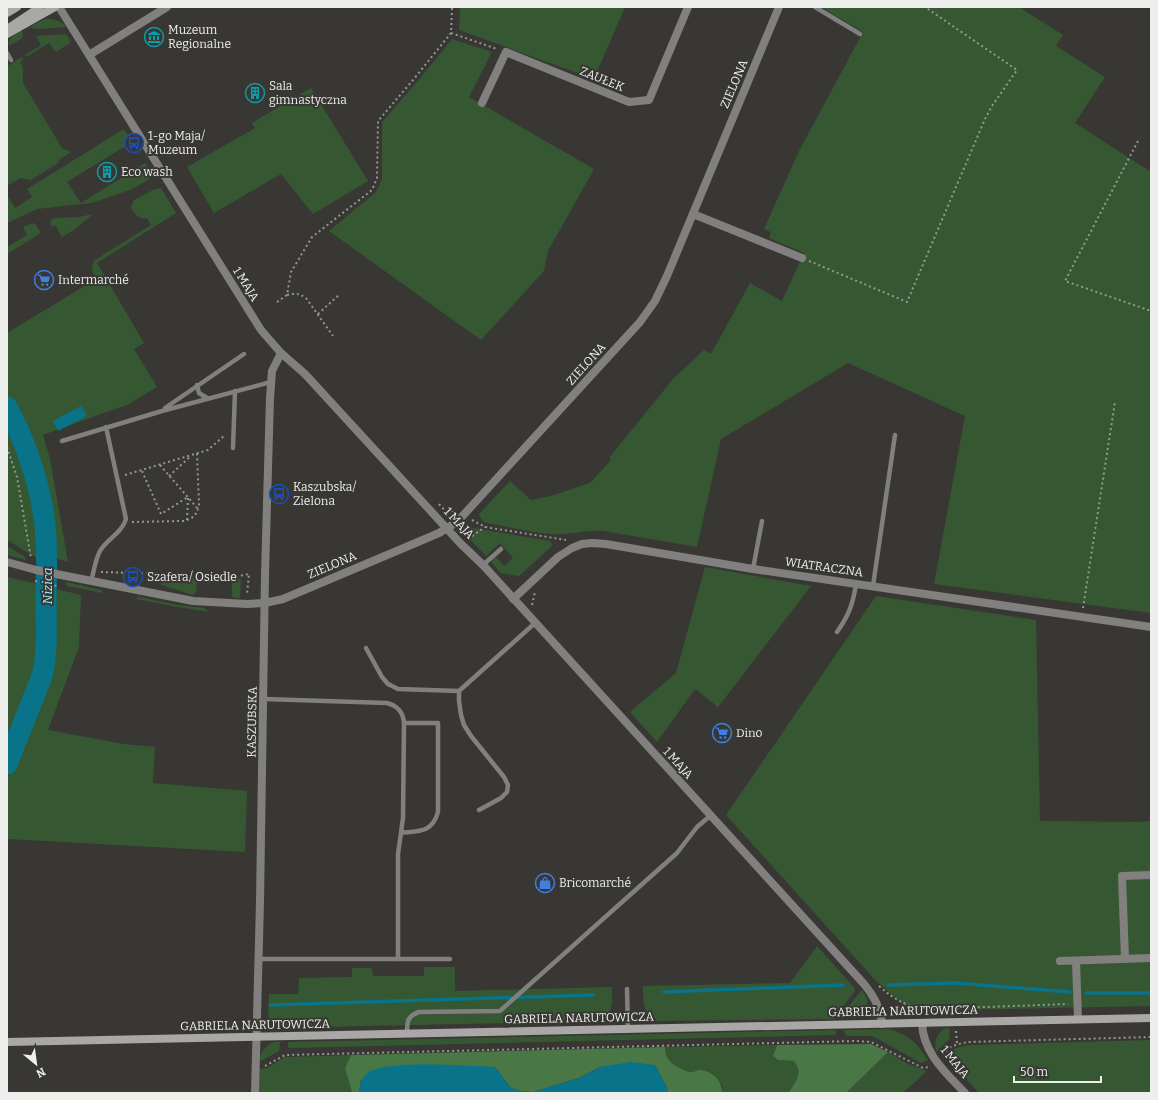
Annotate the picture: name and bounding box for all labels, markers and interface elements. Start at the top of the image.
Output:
place label: Muzeum Regionalne [168,23,231,51]
museum icon: Muzeum Regionalne [143,26,165,48]
street label: ZIELONA [717,57,751,111]
street label: ZAUŁEK [578,64,627,94]
place label: Sala gimnastyczna [269,79,347,107]
building icon: Sala gimnastyczna [244,82,266,104]
place label: 1-go Maja/ Muzeum [148,129,205,157]
bus stop icon: 1-go Maja/ Muzeum [123,132,145,154]
building icon: Eco wash [96,161,118,183]
place label: Eco wash [121,165,173,179]
street label: 1 MAJA [230,264,262,304]
supermarket icon: Intermarché [33,269,55,291]
place label: Intermarché [58,273,129,287]
street label: ZIELONA [563,340,609,388]
place label: Kaszubska/ Zielona [293,480,356,508]
bus stop icon: Kaszubska/ Zielona [268,483,290,505]
street label: 1 MAJA [441,504,477,542]
street label: ZIELONA [305,548,359,582]
street label: WIATRACZNA [784,555,864,579]
bus stop icon: Szafera/ Osiedle [122,566,144,588]
water label: Nizica [40,567,55,605]
place label: Szafera/ Osiedle [147,570,237,584]
street label: KASZUBSKA [244,686,260,758]
supermarket icon: Dino [711,722,733,744]
place label: Dino [736,726,763,740]
street label: 1 MAJA [660,744,696,782]
shop icon: Bricomarché [534,872,556,894]
place label: Bricomarché [559,876,631,890]
street label: GABRIELA NARUTOWICZA [828,1003,978,1019]
street label: GABRIELA NARUTOWICZA [504,1010,654,1026]
street label: GABRIELA NARUTOWICZA [180,1017,330,1033]
street label: 1 MAJA [938,1043,973,1081]
north arrow [16,1044,56,1084]
scale bar [1014,1058,1101,1084]
text: N [33,1065,47,1080]
text: 50 m [1020,1065,1049,1079]

